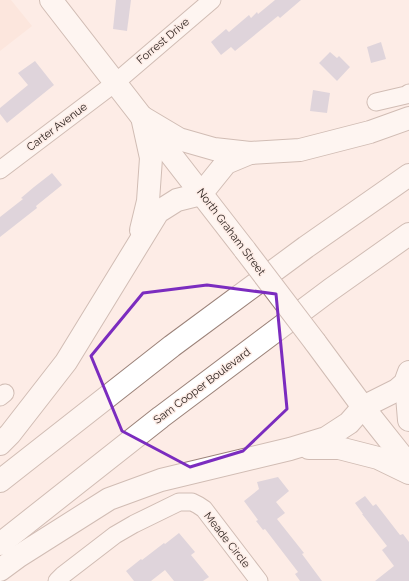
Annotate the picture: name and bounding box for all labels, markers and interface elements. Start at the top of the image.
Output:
street label: Forrest Drive [134,15,192,67]
street label: Carter Avenue [24,100,90,154]
street label: North Graham Street [194,186,268,278]
street label: Sam Cooper Boulevard [151,345,253,427]
street label: Meade Circle [201,510,253,571]

